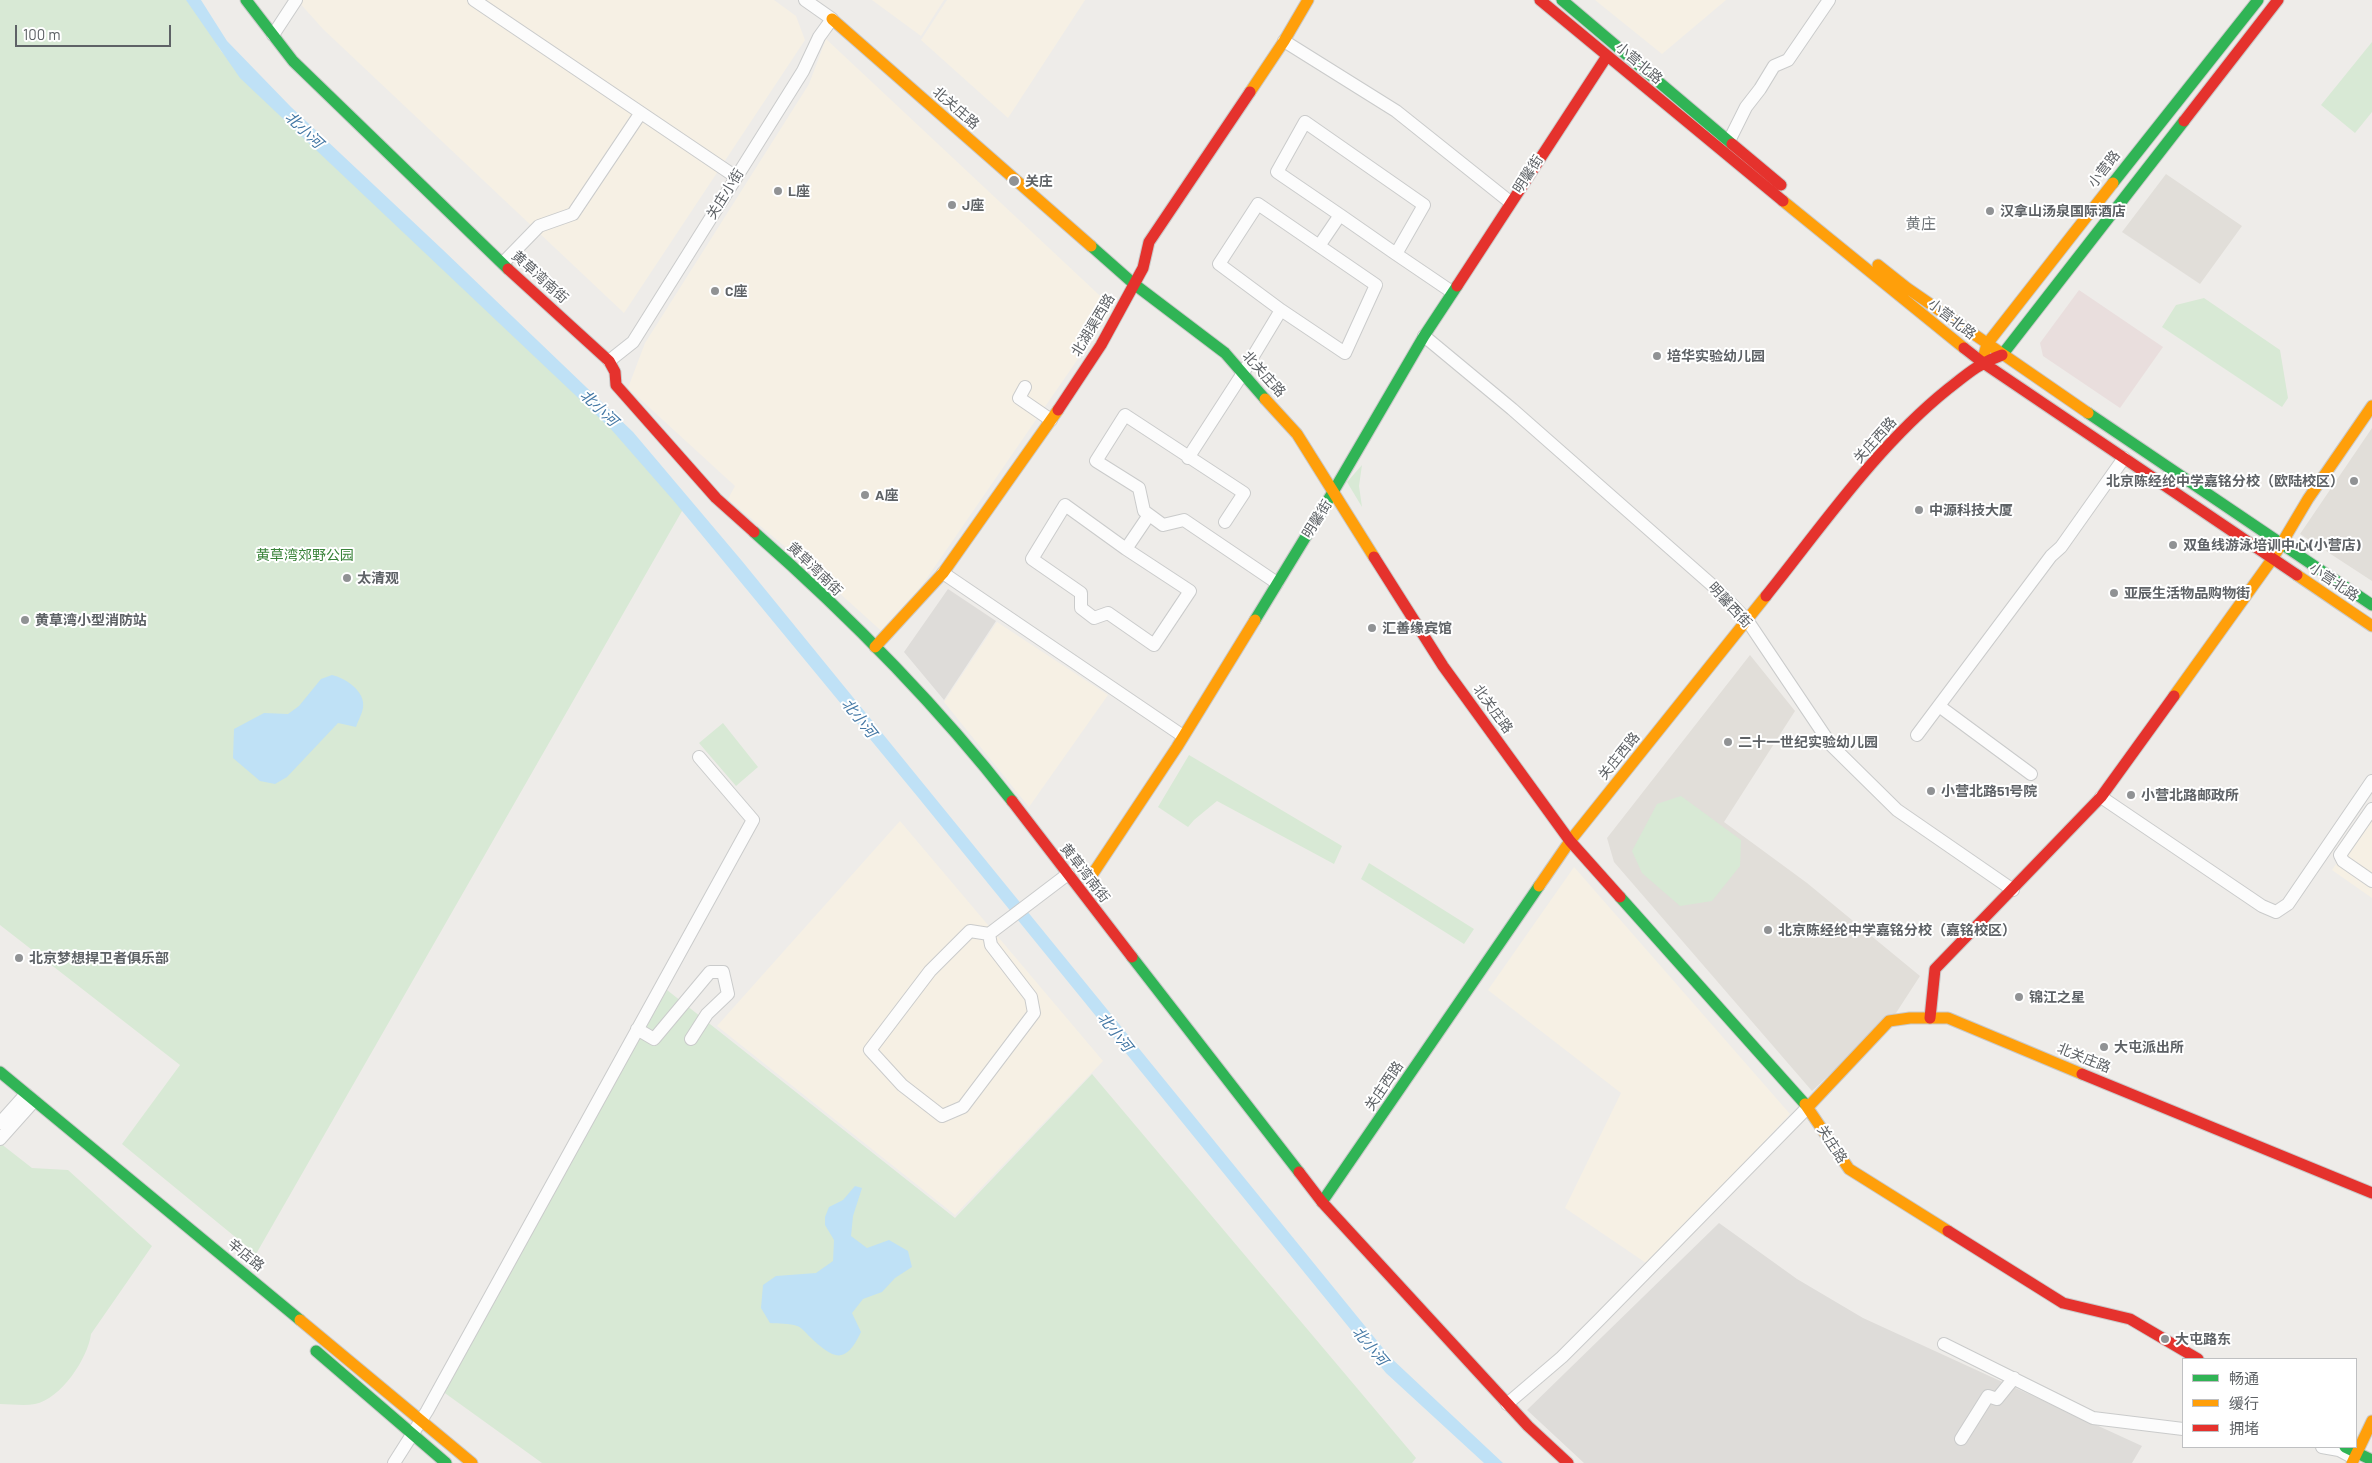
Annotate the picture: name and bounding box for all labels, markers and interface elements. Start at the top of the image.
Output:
scale bar [18,15,174,47]
text: 100 m [23,25,61,43]
street label: 小营北路 [1612,39,1666,87]
street label: 北关庄路 [929,83,983,133]
water label: 北小河 [281,108,327,152]
street label: 小营路 [2084,147,2124,191]
street label: 明馨街 [1510,152,1546,196]
street label: 关庄小街 [703,166,747,222]
place label: 关庄 [1025,173,1053,189]
marker: 关庄 [1007,174,1021,188]
place label: L座 [788,183,810,199]
marker: L座 [772,185,784,197]
place label: J座 [962,197,984,213]
marker: J座 [946,199,958,211]
place label: 汉拿山汤泉国际酒店 [2000,203,2126,219]
marker: 汉拿山汤泉国际酒店 [1984,205,1996,217]
district label: 黄庄 [1906,215,1936,233]
street label: 黄草湾南街 [508,247,572,307]
place label: C座 [725,283,748,299]
marker: C座 [709,285,721,297]
street label: 北湖渠西路 [1068,291,1118,359]
street label: 小营北路 [1925,295,1979,343]
street label: 北关庄路 [1239,348,1289,400]
place label: 培华实验幼儿园 [1667,348,1765,364]
marker: 培华实验幼儿园 [1651,350,1663,362]
water label: 北小河 [576,386,622,430]
street label: 关庄西路 [1850,414,1900,466]
place label: 北京陈经纶中学嘉铭分校（欧陆校区） [2106,473,2344,489]
marker: 北京陈经纶中学嘉铭分校（欧陆校区） [2348,475,2360,487]
place label: A座 [875,487,898,503]
marker: A座 [859,489,871,501]
street label: 明馨街 [1299,497,1335,541]
place label: 中源科技大厦 [1929,502,2013,518]
marker: 中源科技大厦 [1913,504,1925,516]
place label: 双鱼线游泳培训中心(小营店) [2183,537,2361,553]
street label: 黄草湾南街 [784,539,846,599]
marker: 双鱼线游泳培训中心(小营店) [2167,539,2179,551]
park label: 黄草湾郊野公园 [256,547,354,563]
street label: 小营北路 [2306,559,2362,605]
place label: 太清观 [357,570,399,586]
marker: 太清观 [341,572,353,584]
street label: 明馨西街 [1705,579,1755,631]
place label: 亚辰生活物品购物街 [2124,585,2250,601]
marker: 亚辰生活物品购物街 [2108,587,2120,599]
place label: 黄草湾小型消防站 [35,612,147,628]
marker: 黄草湾小型消防站 [19,614,31,626]
place label: 汇善缘宾馆 [1382,620,1452,636]
marker: 汇善缘宾馆 [1366,622,1378,634]
street label: 北关庄路 [1470,681,1516,737]
water label: 北小河 [838,695,880,741]
street label: 关庄西路 [1595,729,1643,783]
place label: 二十一世纪实验幼儿园 [1738,734,1878,750]
marker: 二十一世纪实验幼儿园 [1722,736,1734,748]
place label: 小营北路51号院 [1941,783,2037,799]
marker: 小营北路51号院 [1925,785,1937,797]
place label: 小营北路邮政所 [2141,787,2239,803]
marker: 小营北路邮政所 [2125,789,2137,801]
street label: 黄草湾南街 [1057,840,1113,906]
place label: 北京陈经纶中学嘉铭分校（嘉铭校区） [1778,922,2016,938]
marker: 北京陈经纶中学嘉铭分校（嘉铭校区） [1762,924,1774,936]
place label: 北京梦想捍卫者俱乐部 [29,950,169,966]
marker: 北京梦想捍卫者俱乐部 [13,952,25,964]
place label: 锦江之星 [2029,989,2085,1005]
marker: 锦江之星 [2013,991,2025,1003]
water label: 北小河 [1094,1009,1136,1055]
place label: 大屯派出所 [2114,1039,2184,1055]
street label: 北关庄路 [2055,1040,2113,1076]
marker: 大屯派出所 [2098,1041,2110,1053]
street label: 关庄西路 [1361,1058,1407,1114]
street label: 关庄路 [1814,1122,1850,1166]
street label: 辛店路 [224,1235,268,1275]
water label: 北小河 [1349,1323,1391,1369]
place label: 大屯路东 [2175,1331,2231,1347]
marker: 大屯路东 [2159,1333,2171,1345]
legend [2182,1358,2357,1448]
text: 畅通 [2229,1369,2259,1387]
text: 缓行 [2229,1394,2259,1412]
text: 拥堵 [2229,1419,2259,1437]

